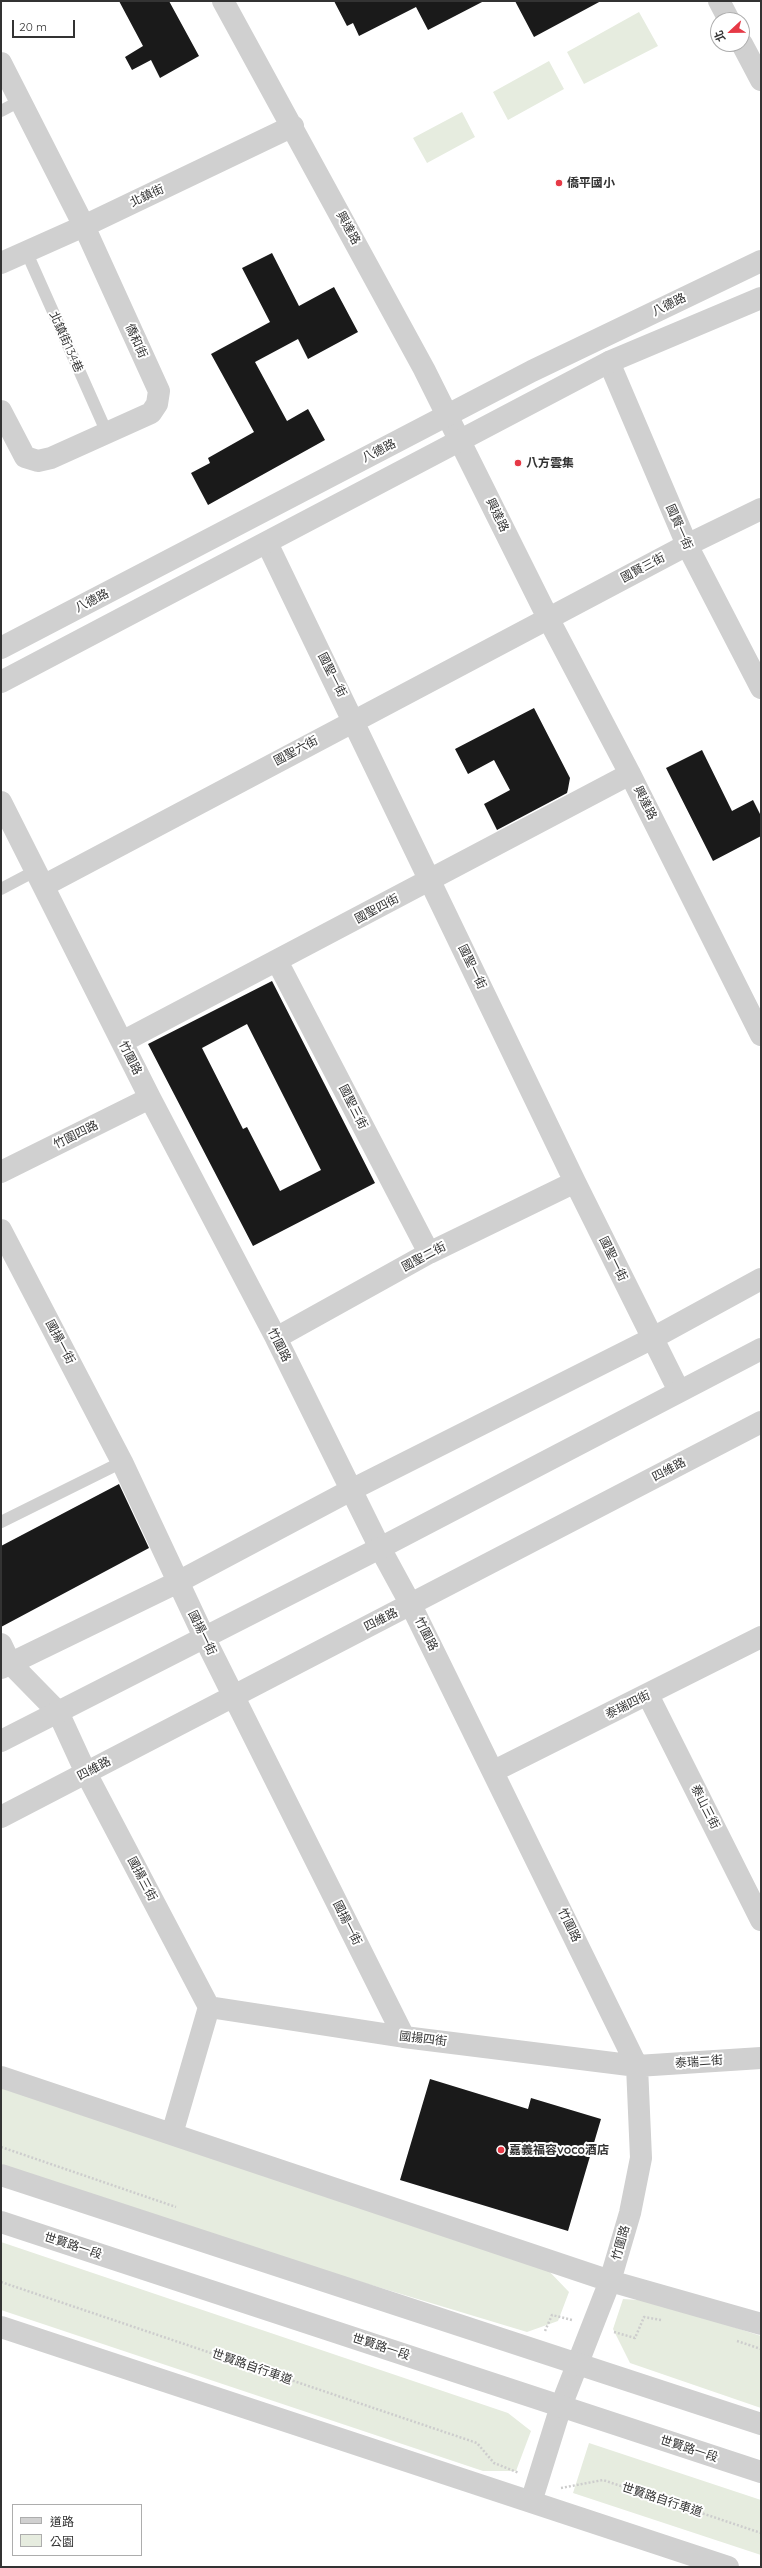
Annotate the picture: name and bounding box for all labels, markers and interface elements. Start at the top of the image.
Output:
scale bar [14,12,77,38]
north arrow [710,12,750,52]
text: 20 m [19,19,47,34]
text: 北 [711,28,728,44]
place label: 僑平國小 [567,176,615,190]
marker: 僑平國小 [554,178,564,188]
street label: 北鎮街 [128,182,166,210]
street label: 興達路 [333,209,363,247]
street label: 八德路 [650,291,688,319]
street label: 北鎮街134巷 [46,309,86,375]
street label: 僑和街 [122,322,150,360]
street label: 八德路 [360,436,398,466]
place label: 八方雲集 [526,456,574,470]
marker: 八方雲集 [513,458,523,468]
street label: 興達路 [483,496,511,534]
street label: 國賢一街 [663,502,695,552]
street label: 國賢三街 [618,550,668,586]
street label: 八德路 [73,586,111,616]
street label: 國聖一街 [315,650,349,700]
street label: 國聖六街 [271,733,321,769]
street label: 興達路 [630,784,660,822]
street label: 國聖四街 [352,891,402,927]
street label: 國聖一街 [455,942,489,992]
street label: 竹圍路 [115,1039,145,1077]
street label: 國聖三街 [336,1082,370,1132]
street label: 竹圍四路 [51,1118,101,1152]
street label: 國聖一街 [596,1234,630,1284]
street label: 國聖二街 [399,1239,449,1275]
street label: 國揚一街 [42,1317,78,1367]
street label: 竹圍路 [264,1326,294,1364]
street label: 四維路 [650,1455,688,1485]
street label: 四維路 [362,1605,400,1635]
street label: 國揚一街 [185,1608,219,1658]
street label: 竹圍路 [411,1615,441,1653]
street label: 泰瑞四街 [603,1688,653,1722]
street label: 四維路 [75,1754,113,1784]
street label: 泰山三街 [688,1782,722,1832]
street label: 國揚三街 [124,1854,160,1904]
street label: 國揚一街 [330,1898,364,1948]
street label: 竹圍路 [555,1906,583,1944]
street label: 國揚四街 [398,2029,448,2049]
street label: 泰瑞二街 [675,2053,723,2071]
place label: 嘉義福容voco酒店 [509,2143,609,2157]
marker: 嘉義福容voco酒店 [496,2145,506,2155]
street label: 竹圍路 [609,2224,633,2262]
street label: 世賢路一段 [42,2230,104,2262]
street label: 世賢路一段 [350,2331,412,2363]
street label: 世賢路自行車道 [210,2347,294,2387]
street label: 世賢路一段 [658,2433,720,2465]
street label: 世賢路自行車道 [620,2480,704,2520]
legend [12,2504,142,2556]
text: 道路 [50,2514,74,2529]
text: 公園 [50,2534,74,2549]

